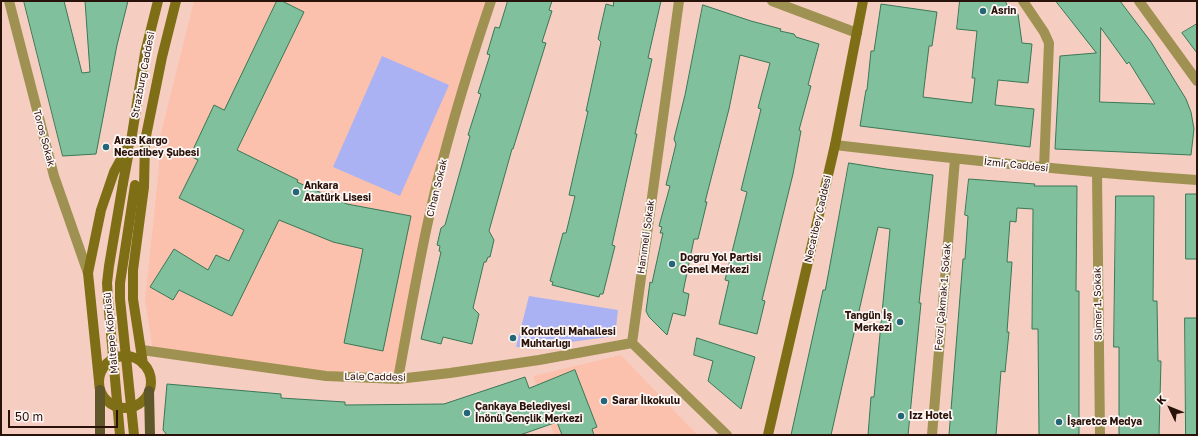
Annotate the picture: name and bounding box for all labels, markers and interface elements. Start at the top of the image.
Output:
place label: Asrin [991,5,1016,17]
marker: Asrin [978,6,988,16]
street label: Strazburg Caddesi [129,31,157,119]
street label: Toros Sokak [31,108,57,168]
place label: Aras Kargo Necatibey Şubesi [114,135,199,158]
marker: Aras Kargo Necatibey Şubesi [101,142,111,152]
street label: İzmir Caddesi [983,156,1049,174]
street label: Cihan Sokak [424,158,450,218]
street label: Necatibey Caddesi [802,174,834,264]
place label: Ankara Atatürk Lisesi [304,180,371,204]
marker: Ankara Atatürk Lisesi [291,187,301,197]
street label: Hanımeli Sokak [635,199,657,275]
street label: Fevzi Çakmak 1. Sokak [932,243,954,351]
place label: Doğru Yol Partisi Genel Merkezi [680,252,761,276]
marker: Doğru Yol Partisi Genel Merkezi [667,259,677,269]
street label: Sümer 1. Sokak [1091,267,1105,341]
street label: Maltepe Köprüsü [101,292,121,374]
place label: Tangün İş Merkezi [845,310,892,334]
marker: Tangün İş Merkezi [895,317,905,327]
place label: Korkuteli Mahallesi Muhtarlığı [521,326,616,350]
marker: Korkuteli Mahallesi Muhtarlığı [508,333,518,343]
street label: Lale Caddesi [344,370,406,384]
north arrow [1150,388,1190,428]
text: K [1153,392,1168,407]
place label: Sarar İlkokulu [612,395,680,407]
marker: Sarar İlkokulu [599,396,609,406]
place label: Çankaya Belediyesi İnönü Gençlik Merkezi [475,401,582,424]
scale bar [10,402,120,428]
marker: Çankaya Belediyesi İnönü Gençlik Merkezi [462,408,472,418]
text: 50 m [15,409,43,424]
place label: Izz Hotel [909,410,952,422]
marker: Izz Hotel [896,411,906,421]
place label: İşaretce Medya [1067,416,1142,428]
marker: İşaretce Medya [1054,417,1064,427]

